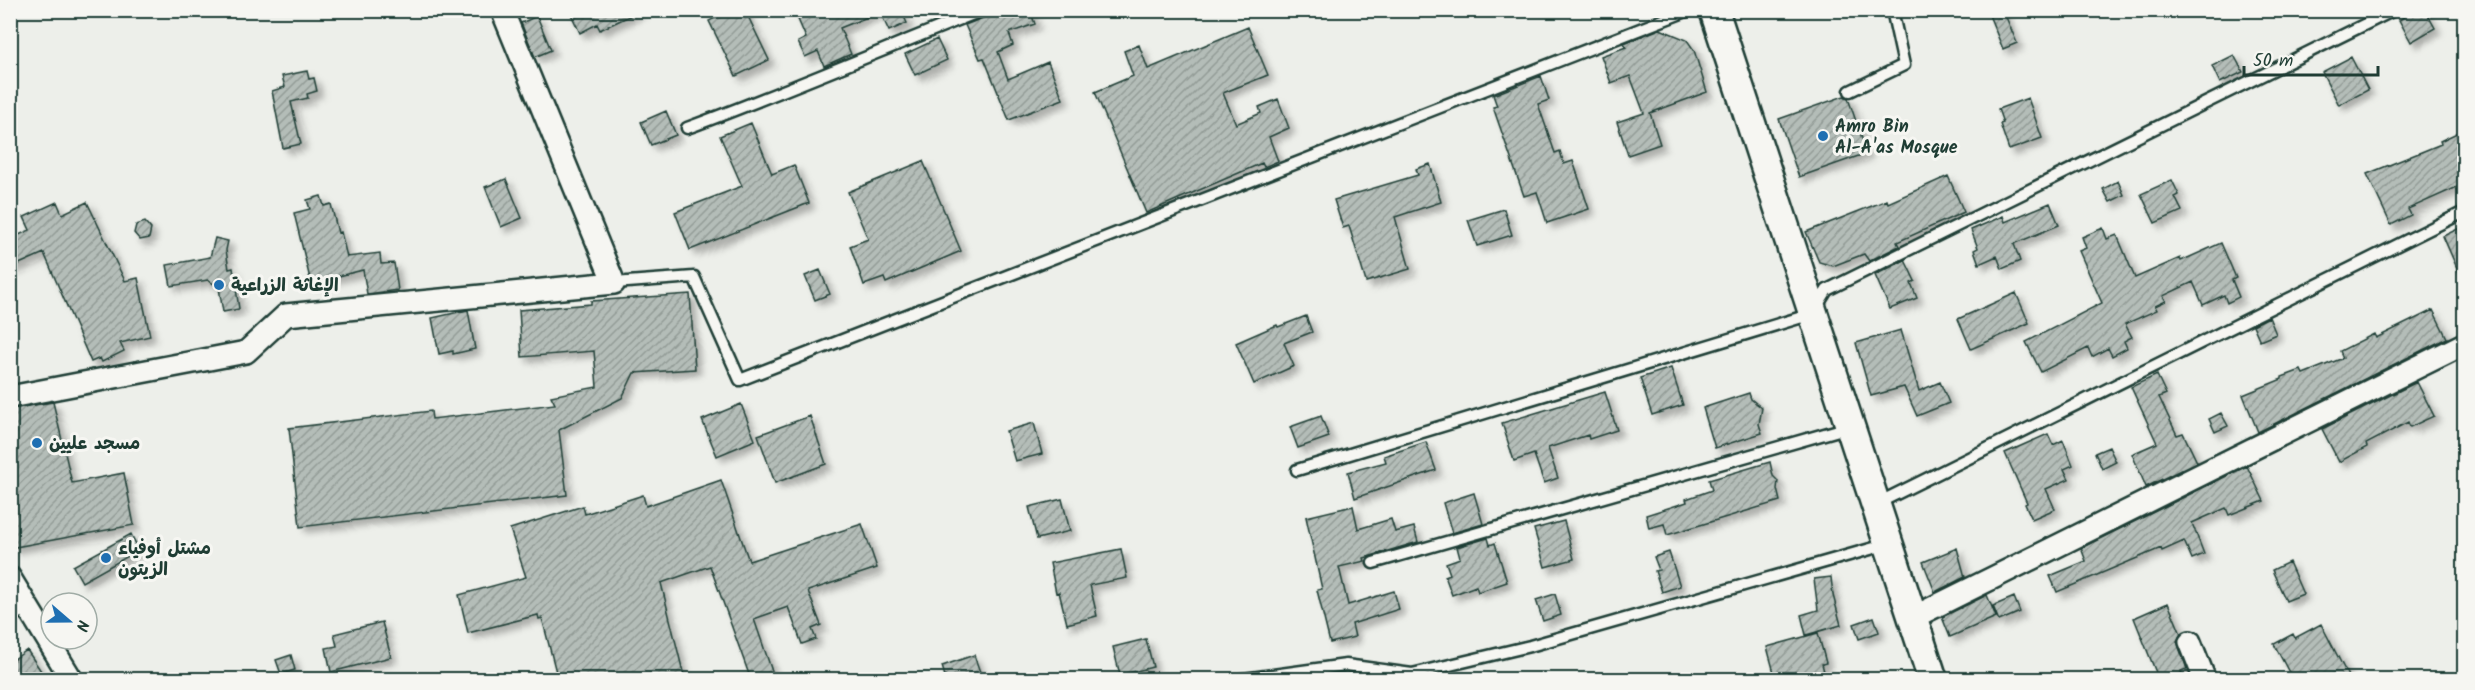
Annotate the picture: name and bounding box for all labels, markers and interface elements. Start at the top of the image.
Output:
scale bar [2244,39,2378,77]
text: 50 m [2253,47,2293,76]
place label: Amro Bin Al-A'as Mosque [1835,113,1958,163]
marker: Amro Bin Al-A'as Mosque [1816,129,1830,143]
place label: الإغاثة الزراعية [231,272,338,301]
marker: الإغاثة الزراعية [212,278,226,292]
place label: مسجد عليين [49,430,140,459]
marker: مسجد عليين [30,436,44,450]
place label: مشتل أوفياء الزيتون [118,535,211,585]
marker: مشتل أوفياء الزيتون [99,551,113,565]
north arrow [39,591,99,651]
text: N [68,617,95,635]

